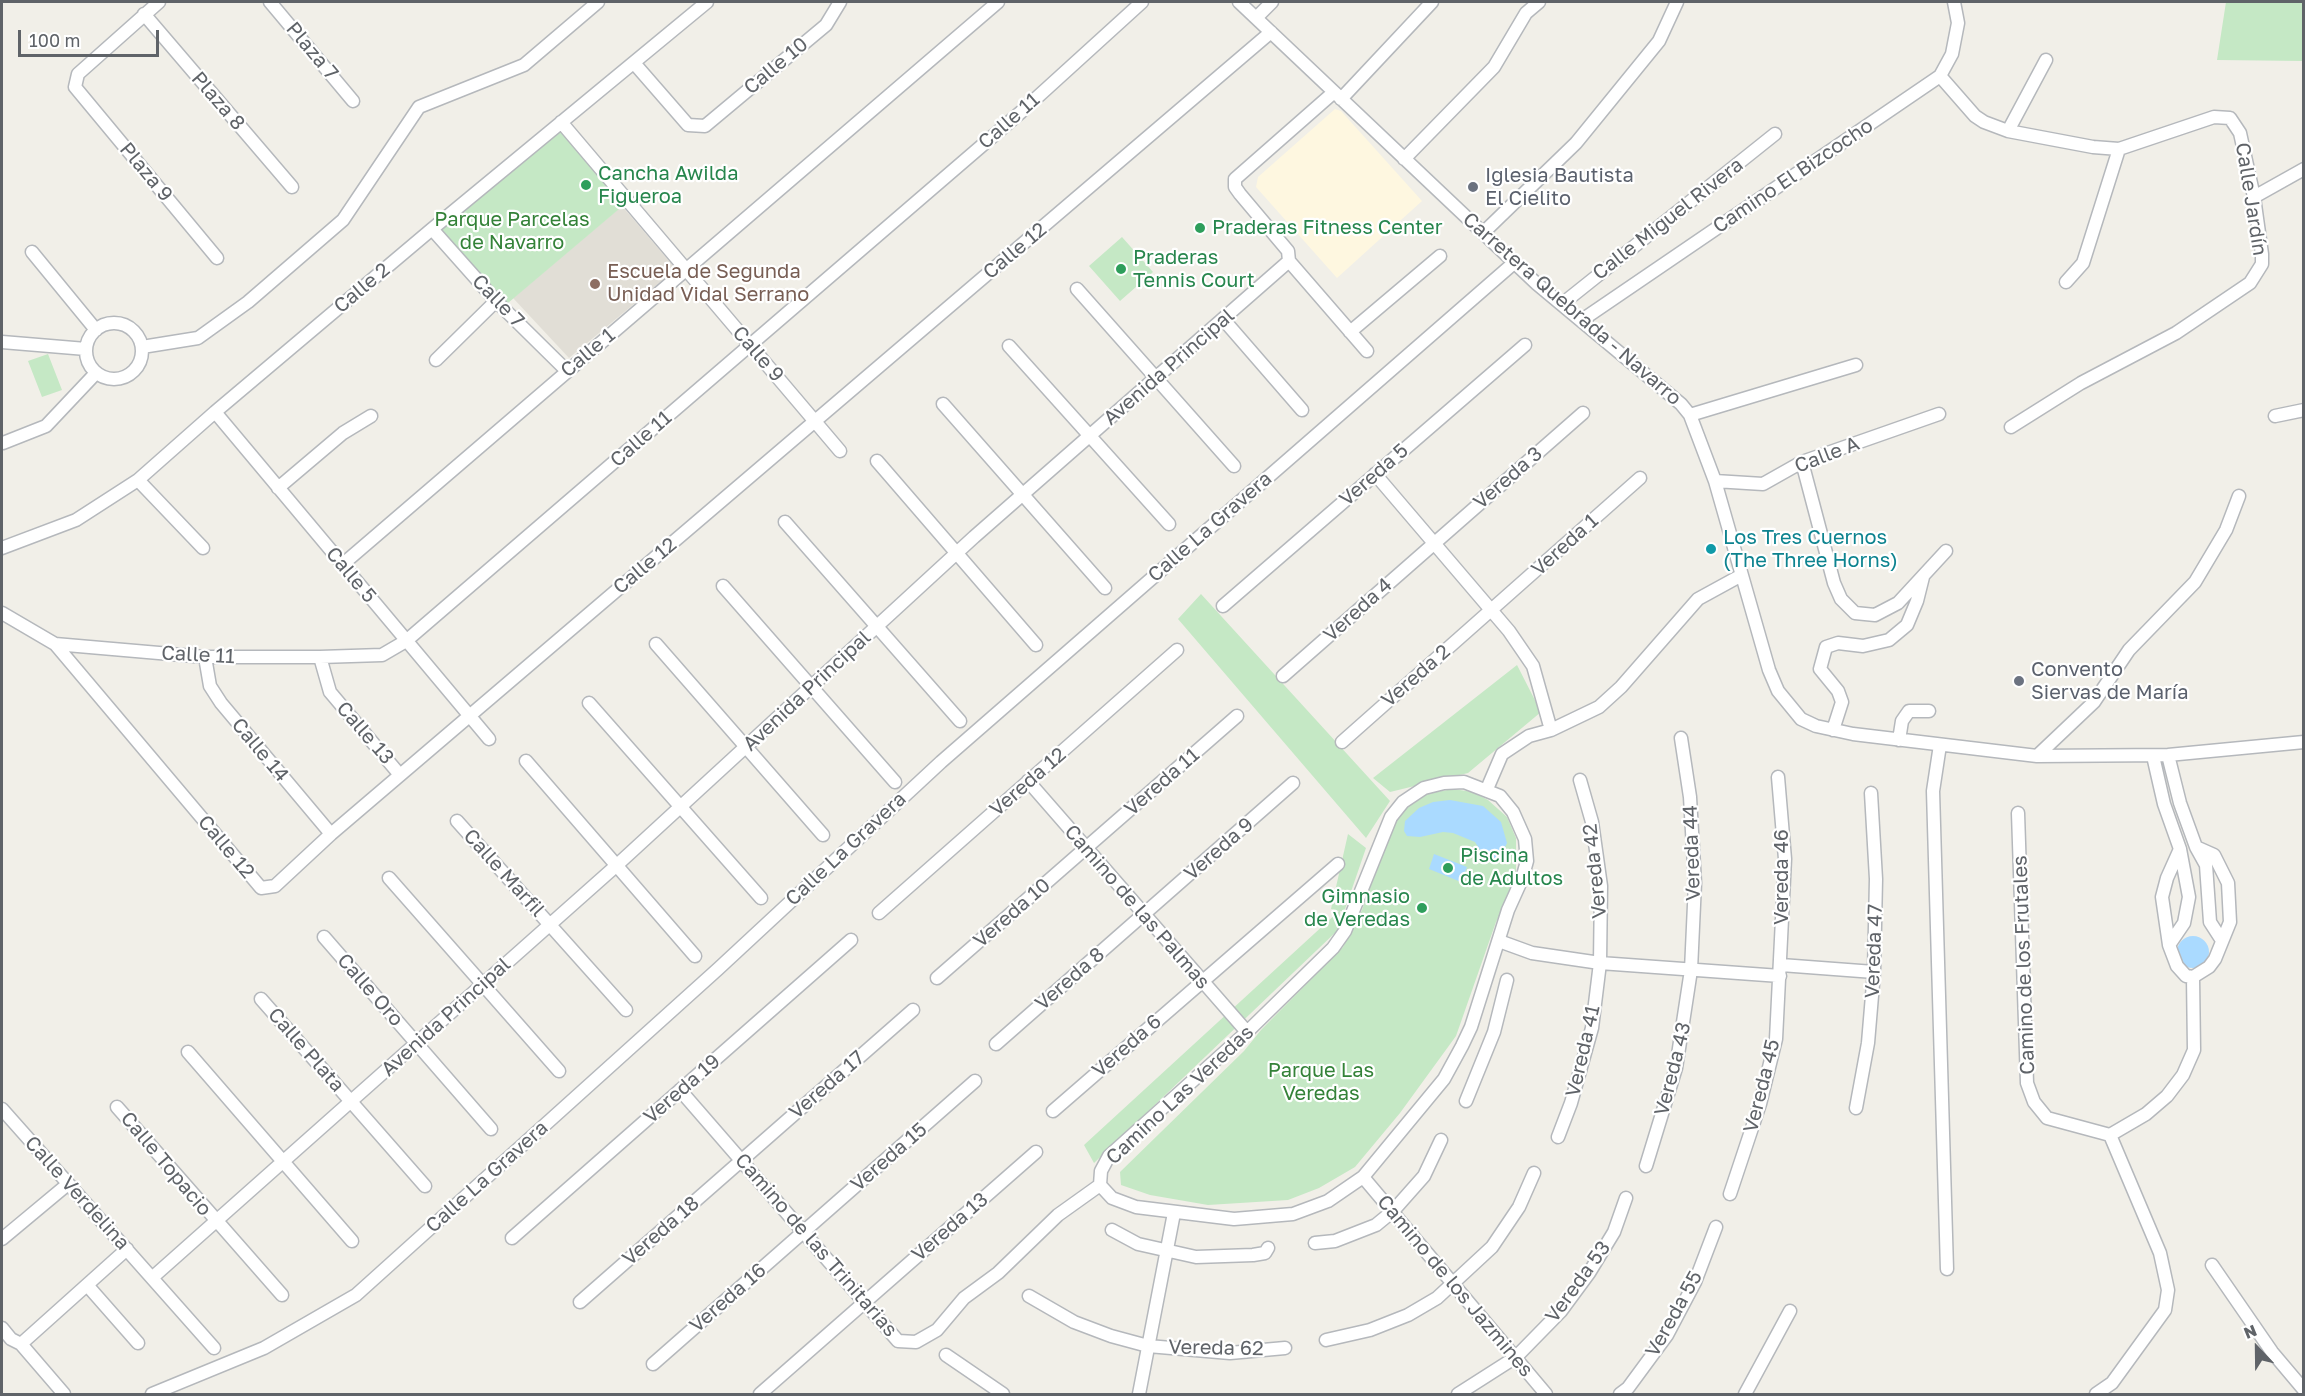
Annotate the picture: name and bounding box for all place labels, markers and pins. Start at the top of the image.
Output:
place label: Cancha Awilda Figueroa [598,162,738,209]
place label: Iglesia Bautista El Cielito [1485,164,1634,211]
marker: Cancha Awilda Figueroa [579,178,593,192]
marker: Iglesia Bautista El Cielito [1466,180,1480,194]
place label: Praderas Fitness Center [1212,216,1442,240]
marker: Praderas Fitness Center [1193,221,1207,235]
place label: Praderas Tennis Court [1133,246,1255,293]
place label: Escuela de Segunda Unidad Vidal Serrano [607,260,809,307]
marker: Praderas Tennis Court [1114,262,1128,276]
marker: Escuela de Segunda Unidad Vidal Serrano [588,277,602,291]
place label: Los Tres Cuernos (The Three Horns) [1723,526,1898,573]
marker: Los Tres Cuernos (The Three Horns) [1704,542,1718,556]
place label: Convento Siervas de María [2031,658,2189,705]
marker: Convento Siervas de María [2012,674,2026,688]
place label: Piscina de Adultos [1460,844,1563,891]
marker: Piscina de Adultos [1441,861,1455,875]
place label: Gimnasio de Veredas [1304,885,1410,932]
marker: Gimnasio de Veredas [1415,901,1429,915]

